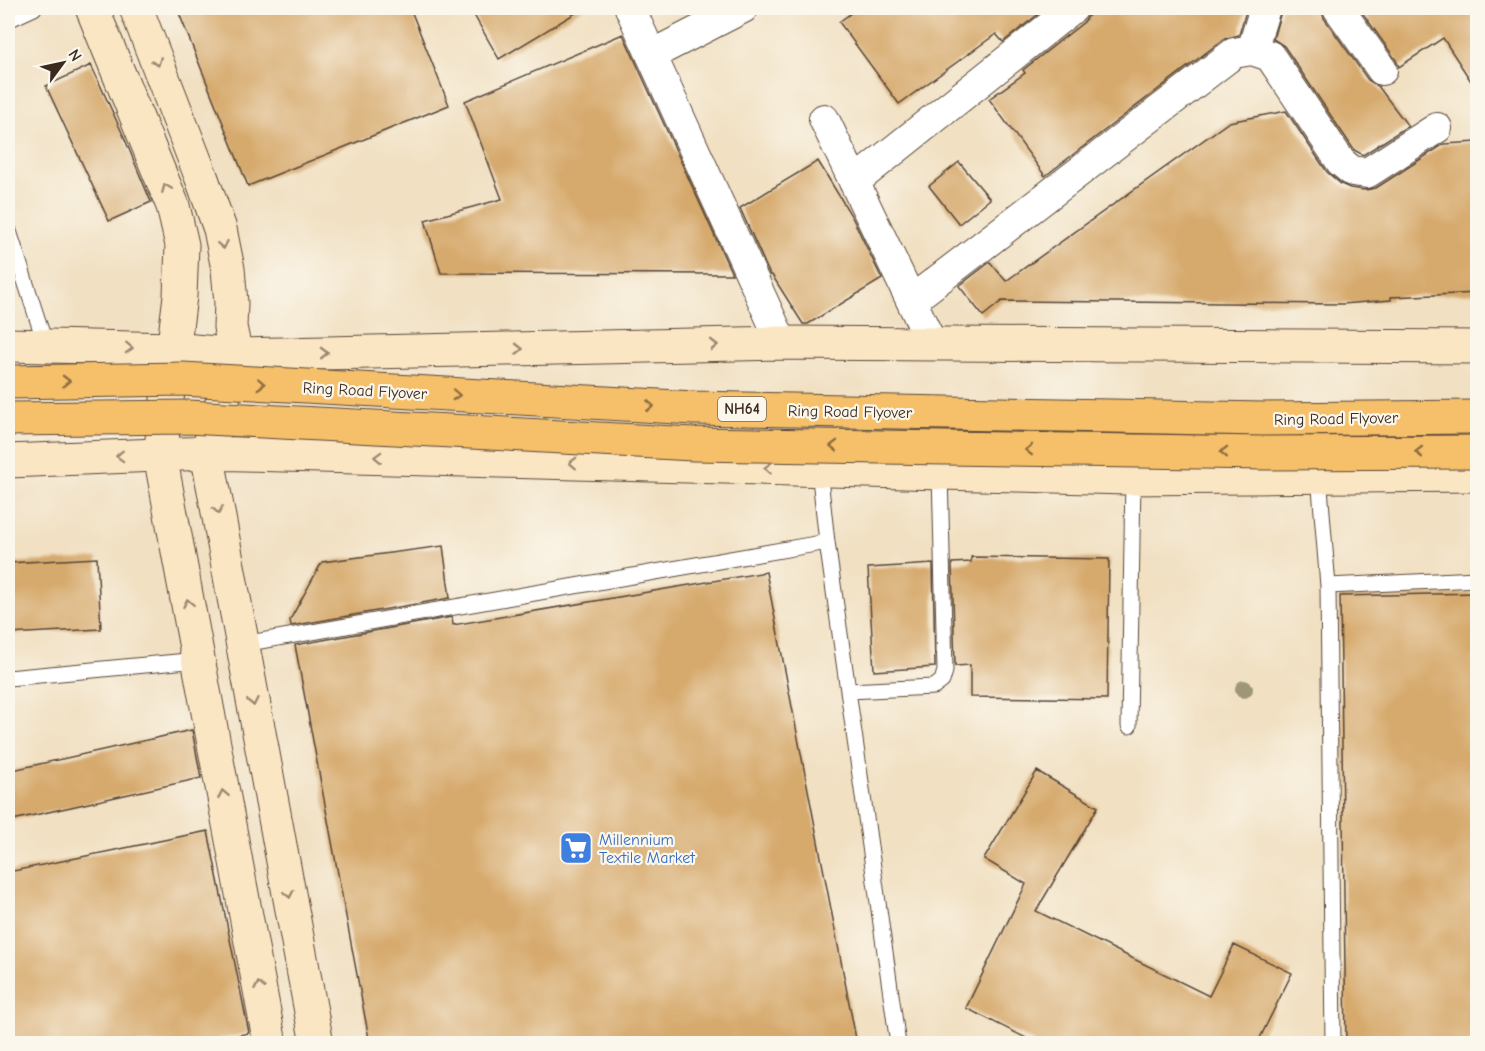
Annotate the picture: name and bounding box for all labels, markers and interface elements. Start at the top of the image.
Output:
north arrow [33,33,93,93]
text: N [64,46,85,65]
one-way arrow [150,56,162,67]
one-way arrow [161,184,173,195]
one-way arrow [216,240,229,250]
one-way arrow [709,339,718,351]
one-way arrow [124,342,133,354]
one-way arrow [514,343,523,355]
one-way arrow [319,347,328,359]
one-way arrow [61,375,70,387]
one-way arrow [256,377,265,390]
street label: Ring Road Flyover [302,379,428,403]
one-way arrow [451,388,460,401]
road number: NH64 [718,397,766,421]
one-way arrow [646,399,655,412]
street label: Ring Road Flyover [788,402,913,422]
street label: Ring Road Flyover [1274,409,1399,429]
one-way arrow [830,440,839,453]
one-way arrow [1025,444,1034,456]
one-way arrow [1220,446,1229,458]
one-way arrow [1415,446,1424,458]
one-way arrow [116,450,125,463]
one-way arrow [374,451,383,464]
one-way arrow [569,456,578,469]
one-way arrow [764,462,773,474]
one-way arrow [211,505,224,515]
one-way arrow [182,598,195,608]
one-way arrow [246,697,259,707]
one-way arrow [217,790,230,800]
supermarket icon: Millennium Textile Market [558,830,594,866]
place label: Millennium Textile Market [599,831,695,867]
one-way arrow [282,888,295,898]
one-way arrow [253,981,266,991]

